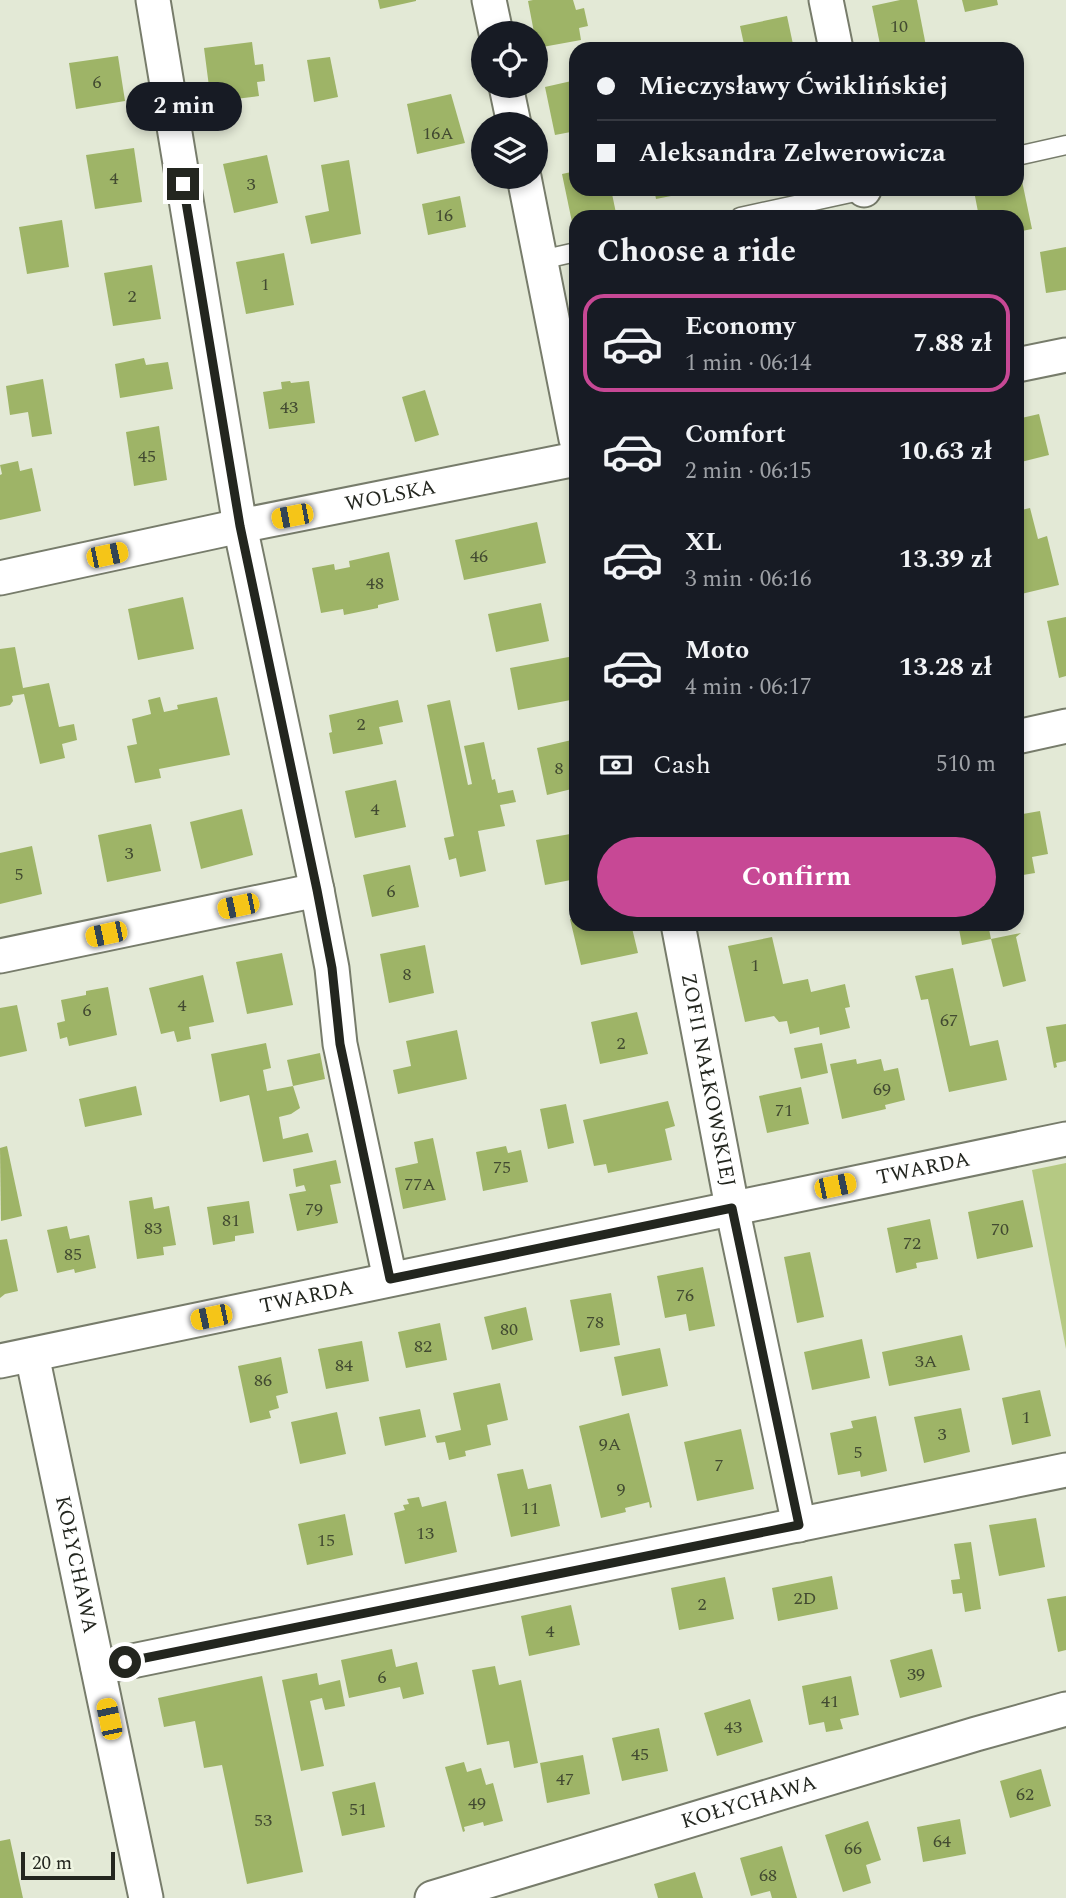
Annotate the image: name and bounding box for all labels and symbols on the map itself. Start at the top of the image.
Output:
house number: 10 [890,13,908,40]
house number: 6 [93,69,102,96]
callout: 2 min [125,82,241,132]
house number: 16A [422,120,454,147]
house number: 4 [110,165,119,192]
route end [167,168,199,200]
house number: 3 [247,171,256,198]
house number: 16 [435,202,453,229]
house number: 1 [261,271,270,298]
house number: 2 [128,283,137,310]
house number: 43 [280,394,298,421]
house number: 45 [138,443,156,470]
street label: WOLSKA [342,471,439,521]
car [270,502,315,530]
car [85,540,130,570]
house number: 46 [470,543,488,570]
house number: 48 [366,570,384,597]
house number: 2 [357,711,366,738]
house number: 8 [555,755,564,782]
house number: 4 [371,796,380,823]
house number: 3 [125,840,134,867]
house number: 5 [15,861,24,888]
house number: 6 [387,878,396,905]
car [216,891,261,921]
car [84,919,129,949]
house number: 1 [751,952,760,979]
house number: 8 [403,961,412,988]
street label: ZOFII NAŁKOWSKIEJ [672,970,744,1190]
house number: 4 [178,992,187,1019]
house number: 6 [83,997,92,1024]
house number: 67 [940,1007,958,1034]
house number: 2 [617,1030,626,1057]
house number: 69 [873,1076,891,1103]
house number: 71 [775,1097,793,1124]
street label: TWARDA [873,1143,973,1194]
house number: 75 [493,1154,511,1181]
house number: 77A [404,1171,436,1198]
car [813,1171,858,1201]
house number: 79 [305,1196,323,1223]
house number: 81 [222,1207,240,1234]
house number: 83 [144,1215,162,1242]
house number: 70 [991,1216,1009,1243]
house number: 72 [903,1230,921,1257]
house number: 85 [64,1241,82,1268]
street label: TWARDA [257,1272,356,1323]
house number: 76 [676,1282,694,1309]
car [189,1302,234,1332]
house number: 78 [586,1309,604,1336]
house number: 80 [500,1316,518,1343]
house number: 82 [414,1333,432,1360]
house number: 3A [915,1348,937,1375]
house number: 84 [335,1352,353,1379]
house number: 86 [254,1367,272,1394]
house number: 1 [1022,1404,1031,1431]
house number: 3 [938,1421,947,1448]
house number: 9A [599,1431,621,1458]
house number: 5 [854,1439,863,1466]
house number: 7 [715,1452,724,1479]
house number: 9 [617,1476,626,1503]
street label: KOŁYCHAWA [46,1493,106,1636]
house number: 11 [521,1495,539,1522]
house number: 13 [416,1520,434,1547]
house number: 15 [317,1527,335,1554]
house number: 2D [794,1585,816,1612]
house number: 2 [698,1591,707,1618]
house number: 4 [546,1618,555,1645]
route start [109,1646,141,1678]
house number: 39 [907,1661,925,1688]
house number: 6 [378,1664,387,1691]
house number: 41 [821,1688,839,1715]
car [95,1696,124,1742]
house number: 43 [724,1714,742,1741]
house number: 45 [631,1741,649,1768]
house number: 47 [556,1766,574,1793]
street label: KOŁYCHAWA [677,1767,821,1838]
house number: 62 [1016,1781,1034,1808]
house number: 49 [468,1790,486,1817]
house number: 51 [349,1796,367,1823]
house number: 53 [254,1807,272,1834]
house number: 64 [933,1828,951,1855]
house number: 66 [844,1835,862,1862]
scale bar [21,1849,116,1881]
house number: 68 [759,1862,777,1889]

